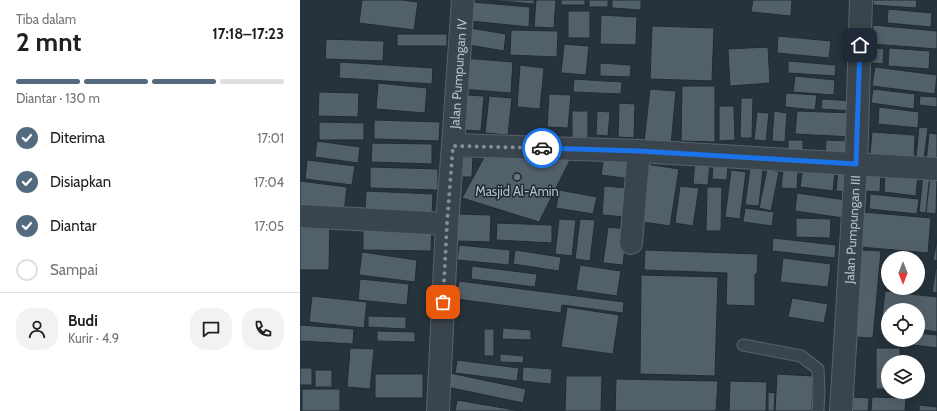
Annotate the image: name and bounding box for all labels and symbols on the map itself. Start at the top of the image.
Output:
street label: Jalan Pumpungan IV [446,18,470,130]
pin [843,28,877,62]
courier [522,128,562,168]
marker: Masjid Al-Amin [512,172,522,182]
street label: Jalan Pumpungan III [841,175,863,285]
place label: Masjid Al-Amin [475,183,559,200]
north arrow [881,251,925,295]
pin [426,285,460,319]

